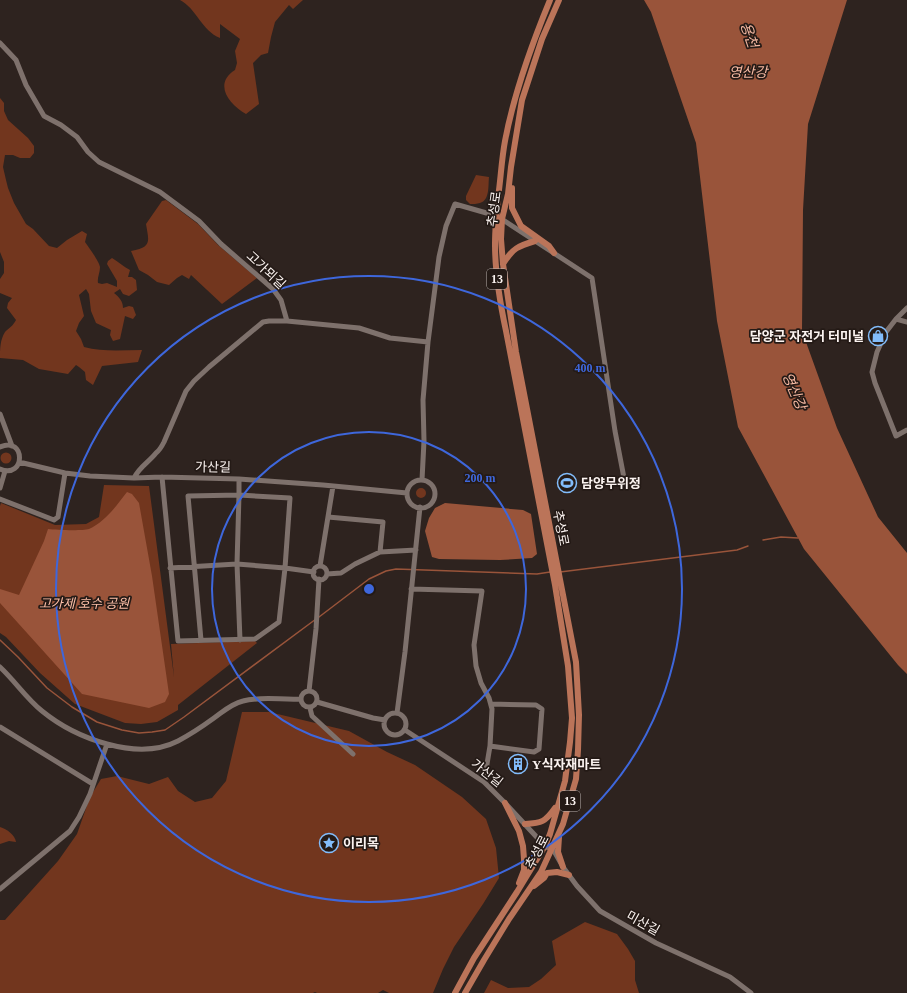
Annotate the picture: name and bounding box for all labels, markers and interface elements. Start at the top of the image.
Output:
water label: 용천 [738,20,761,51]
water label: 영산강 [729,65,769,80]
street label: 추성로 [484,190,504,228]
street label: 고가뫼길 [243,248,289,292]
road number: 13 [487,269,507,289]
shop icon: 담양군 자전거 터미널 [867,325,889,347]
place label: 담양군 자전거 터미널 [750,329,864,344]
text: 400 m [575,361,606,375]
water label: 영산강 [780,370,809,414]
street label: 가산길 [195,459,231,475]
text: 200 m [465,471,496,485]
sports icon: 담양무위정 [556,472,578,494]
place label: 담양무위정 [581,476,641,491]
street label: 추성로 [550,509,572,547]
centre of rings [362,582,376,596]
park label: 고가제 호수 공원 [39,596,130,611]
building icon: Y식자재마트 [507,753,529,775]
street label: 가산길 [468,756,506,790]
place label: Y식자재마트 [532,757,601,772]
road number: 13 [560,791,580,811]
place icon: 이리목 [318,832,340,854]
street label: 추성로 [522,833,552,871]
place label: 이리목 [343,836,379,851]
street label: 미산길 [624,908,662,938]

